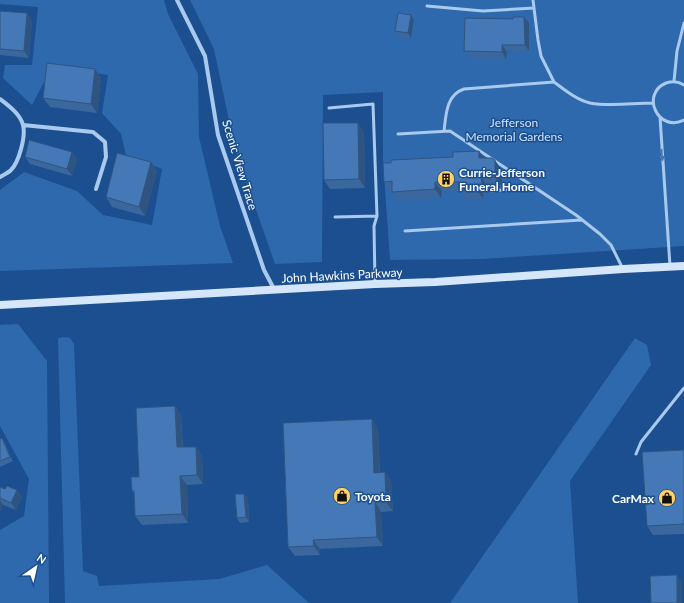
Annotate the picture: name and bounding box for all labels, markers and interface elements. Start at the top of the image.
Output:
park label: Jefferson Memorial Gardens [466,115,562,144]
street label: Scenic View Trace [219,118,261,212]
one-way arrow [659,149,666,161]
place label: Currie-Jefferson Funeral Home [459,165,545,194]
building icon: Currie-Jefferson Funeral Home [436,169,456,189]
street label: John Hawkins Parkway [281,264,404,286]
shop icon: Toyota [332,486,352,506]
shop icon: CarMax [657,488,677,508]
place label: Toyota [355,489,391,504]
place label: CarMax [612,491,655,506]
north arrow [16,547,56,587]
text: N [35,551,49,566]

